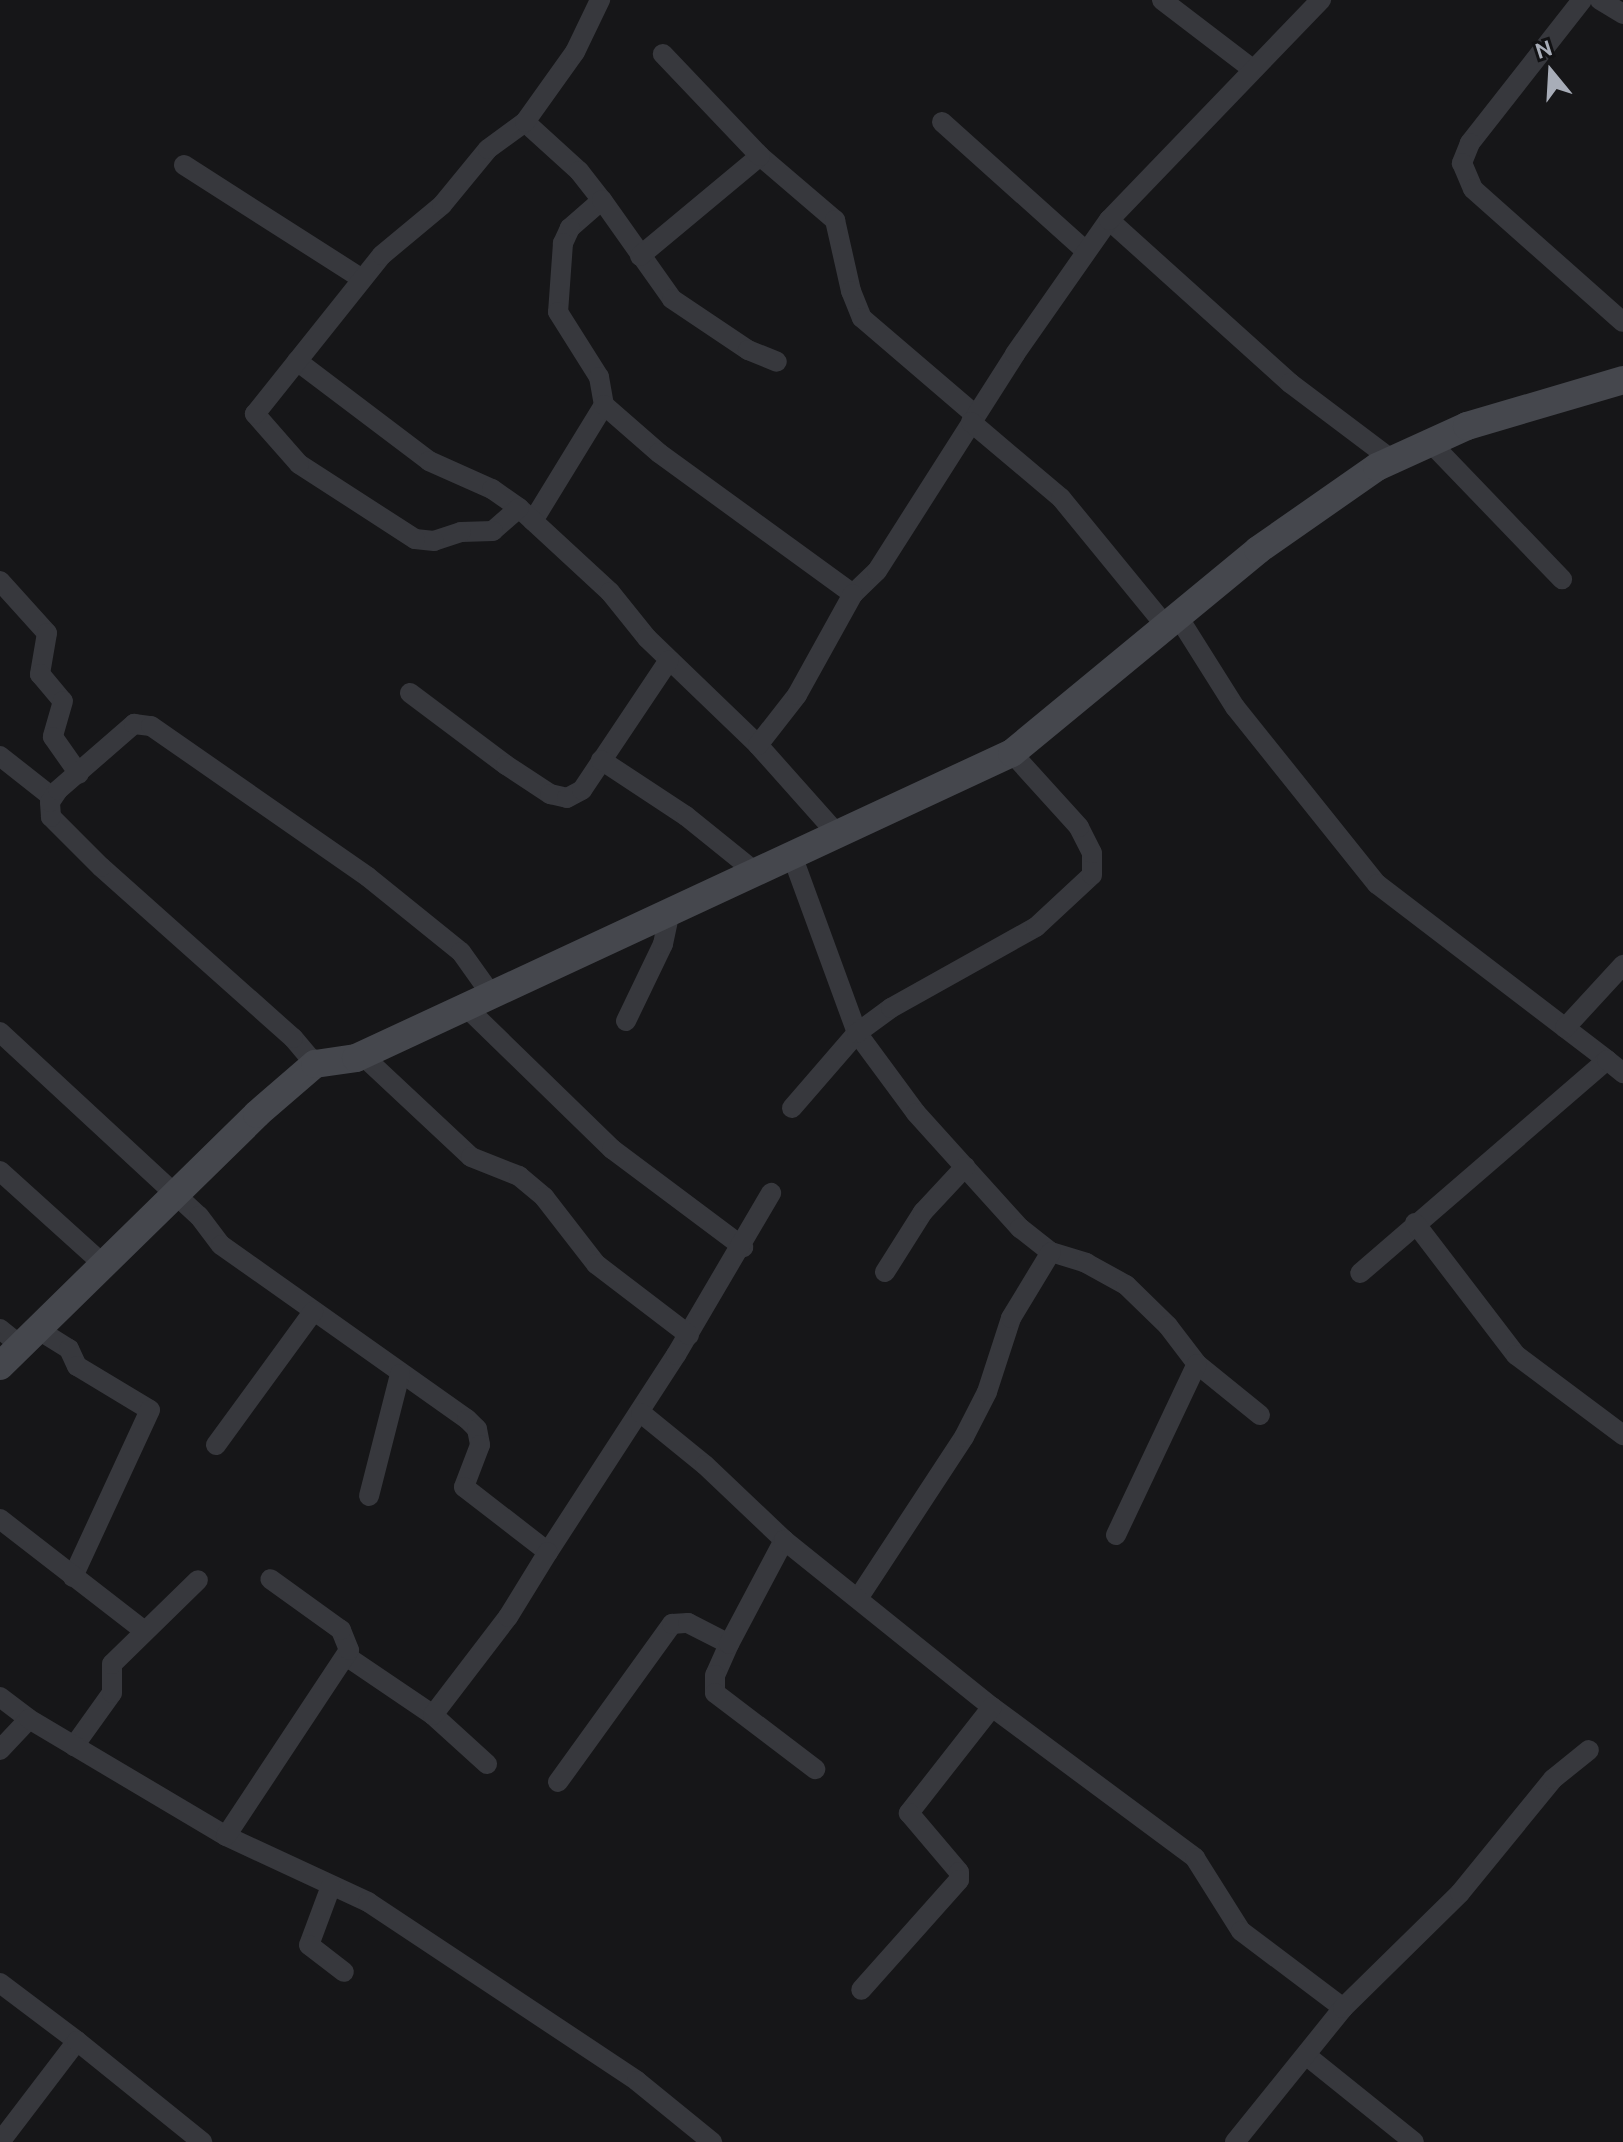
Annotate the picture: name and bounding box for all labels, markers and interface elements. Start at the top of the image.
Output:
north arrow [1511,32,1591,112]
text: N [1532,34,1555,63]

